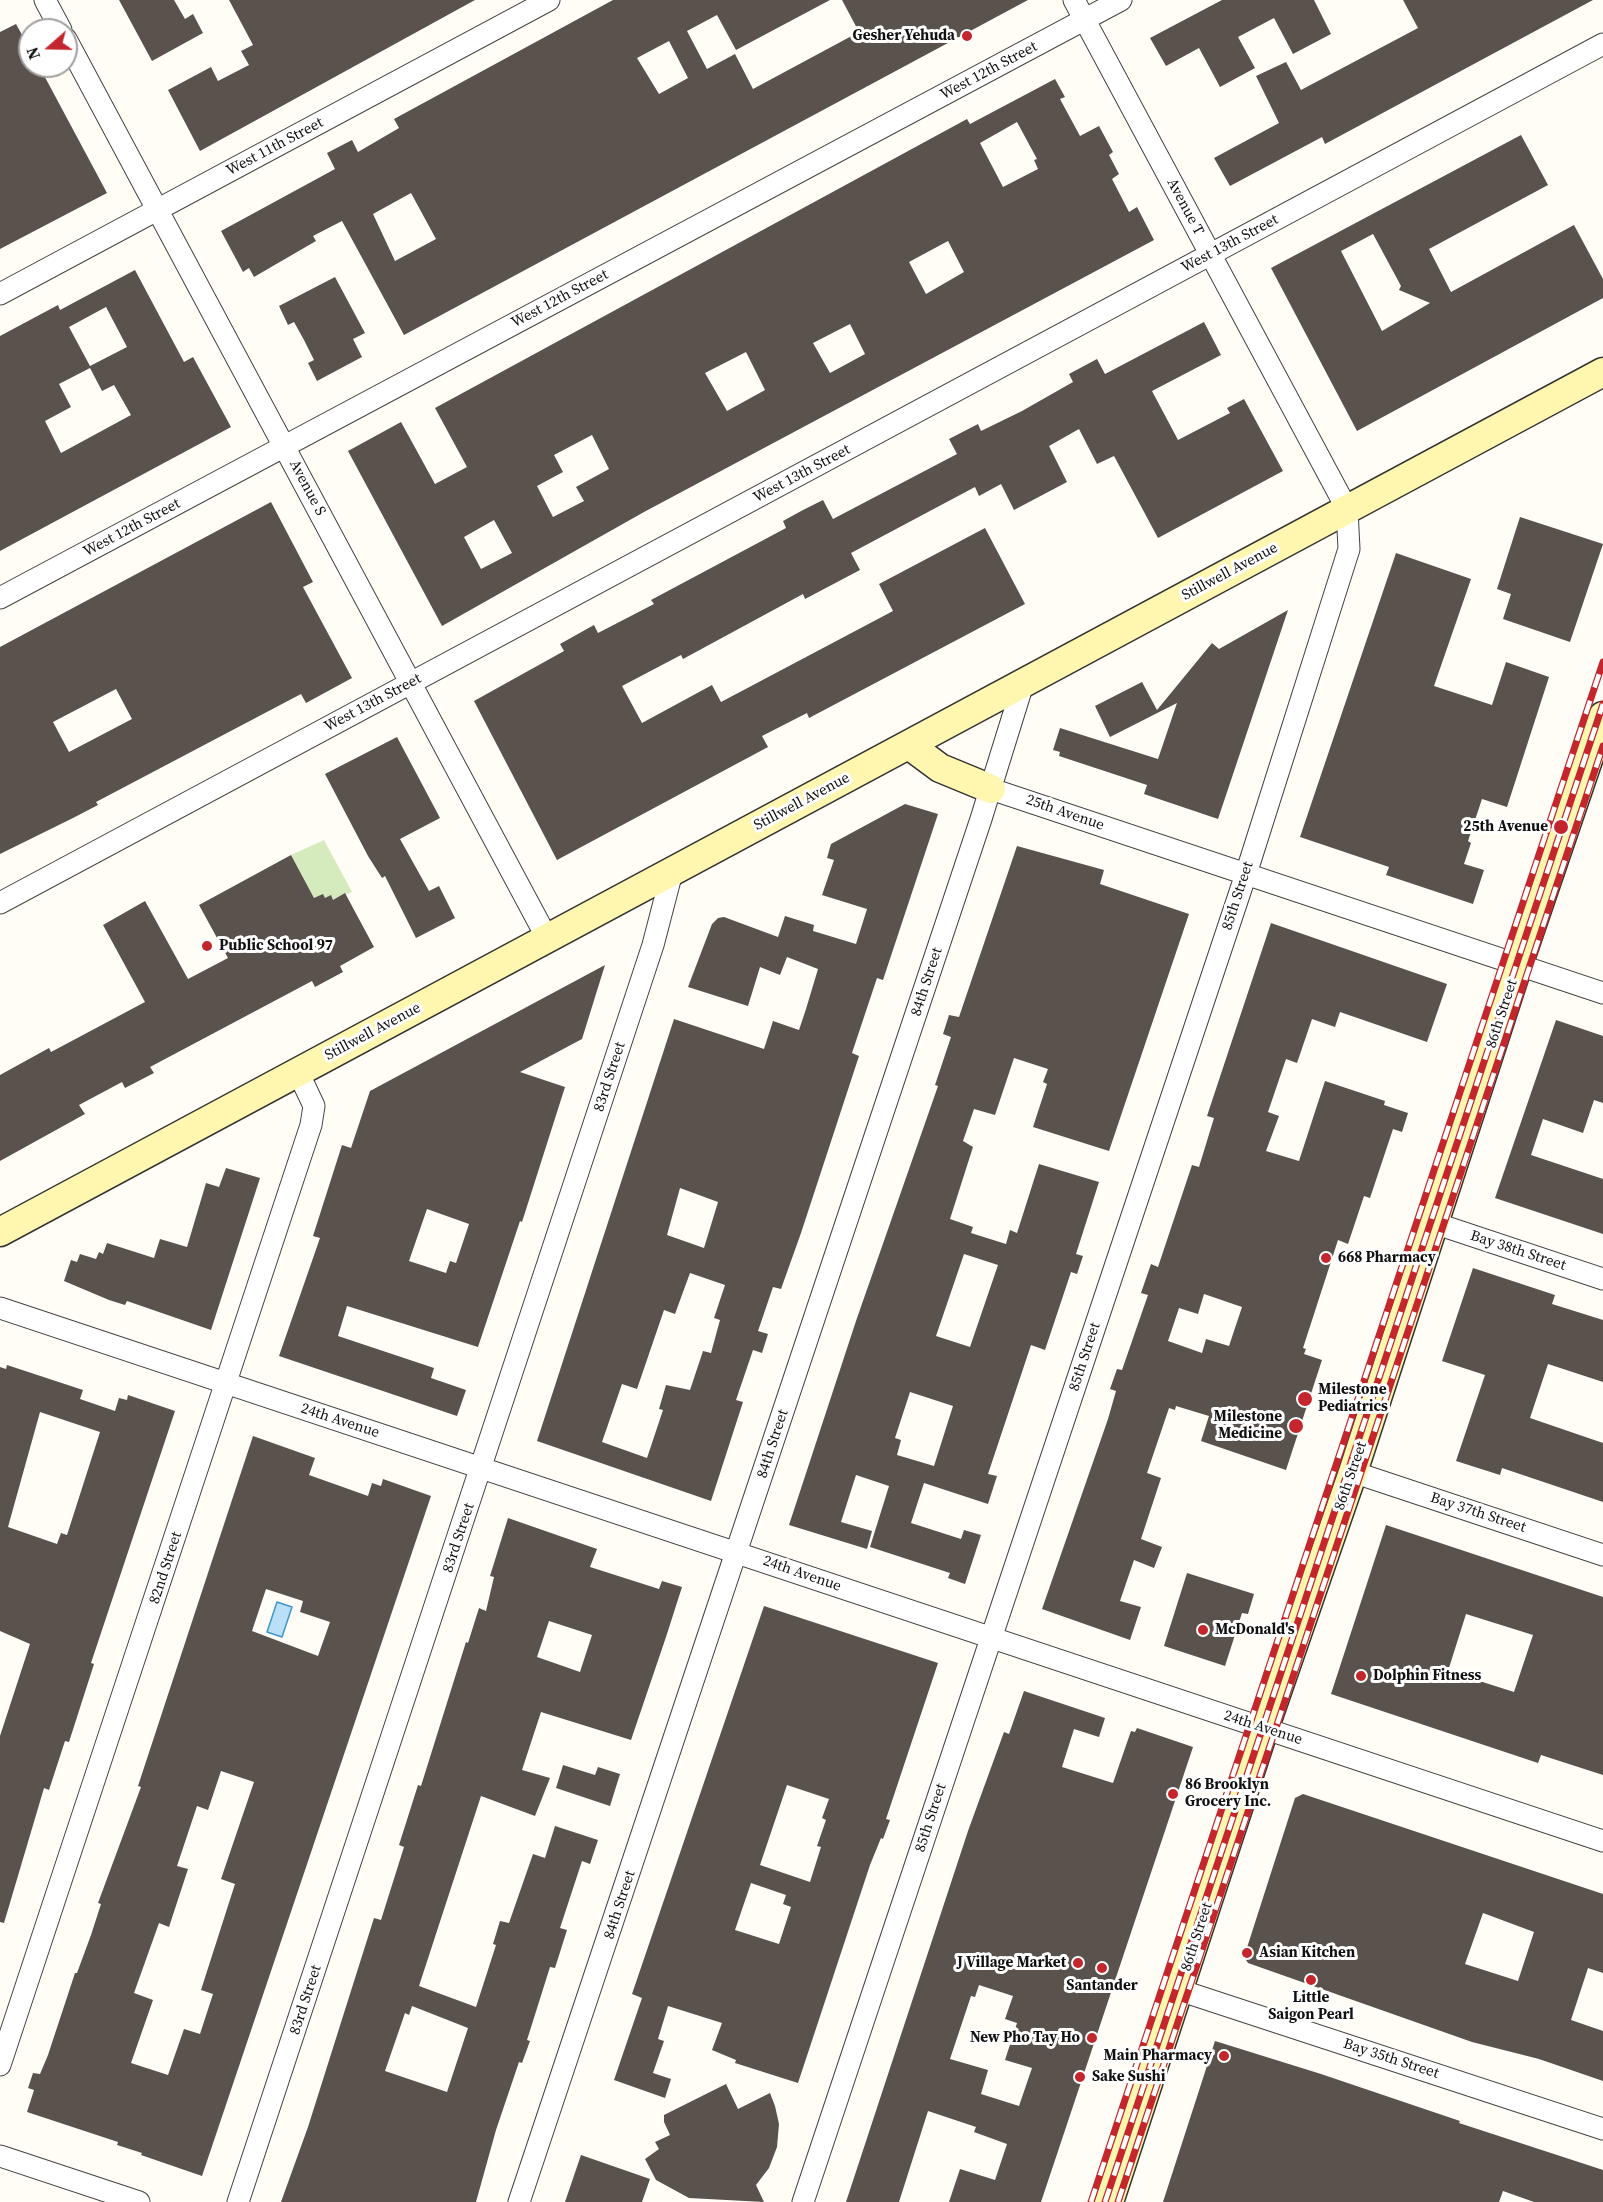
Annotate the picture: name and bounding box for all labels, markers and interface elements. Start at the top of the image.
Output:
north arrow [18,18,78,78]
place label: Gesher Yehuda [853,27,955,45]
marker: Gesher Yehuda [960,29,974,43]
street label: West 12th Street [938,38,1040,104]
text: N [21,44,45,63]
street label: West 11th Street [224,114,326,180]
street label: Avenue T [1163,175,1207,239]
street label: West 13th Street [1179,211,1281,277]
street label: West 12th Street [509,266,611,332]
street label: West 13th Street [751,441,853,507]
street label: Avenue S [285,457,329,519]
street label: West 12th Street [81,495,183,561]
street label: Stillwell Avenue [1179,539,1281,605]
street label: West 13th Street [322,670,424,736]
street label: Stillwell Avenue [751,769,853,835]
street label: 25th Avenue [1023,791,1107,835]
place label: 25th Avenue [1463,818,1548,836]
marker: 25th Avenue [1552,818,1570,836]
street label: 85th Street [1218,859,1258,933]
place label: Public School 97 [219,937,333,955]
marker: Public School 97 [200,939,214,953]
street label: 84th Street [907,945,947,1019]
street label: 86th Street [1482,977,1522,1051]
street label: Stillwell Avenue [322,999,424,1065]
street label: 83rd Street [590,1040,630,1114]
street label: Bay 38th Street [1468,1227,1568,1275]
place label: 668 Pharmacy [1338,1249,1436,1267]
marker: 668 Pharmacy [1319,1251,1333,1265]
street label: 85th Street [1065,1320,1105,1394]
place label: Milestone Pediatrics [1318,1381,1388,1416]
marker: Milestone Pediatrics [1296,1390,1314,1408]
street label: 24th Avenue [298,1400,382,1442]
street label: 84th Street [753,1407,793,1481]
place label: Milestone Medicine [1213,1408,1282,1443]
marker: Milestone Medicine [1287,1417,1305,1435]
street label: 86th Street [1331,1439,1371,1513]
street label: Bay 37th Street [1428,1489,1528,1537]
street label: 83rd Street [439,1501,479,1575]
street label: 82nd Street [146,1530,186,1606]
street label: 24th Avenue [760,1552,844,1596]
place label: McDonald's [1215,1621,1295,1639]
marker: McDonald's [1196,1623,1210,1637]
place label: Dolphin Fitness [1373,1667,1481,1685]
marker: Dolphin Fitness [1354,1669,1368,1683]
street label: 24th Avenue [1221,1707,1305,1749]
place label: 86 Brooklyn Grocery Inc. [1185,1776,1271,1811]
street label: 85th Street [911,1781,951,1855]
marker: 86 Brooklyn Grocery Inc. [1166,1787,1180,1801]
street label: 84th Street [600,1868,640,1942]
street label: 86th Street [1177,1900,1217,1974]
place label: Asian Kitchen [1259,1944,1355,1962]
marker: Asian Kitchen [1240,1946,1254,1960]
place label: J Village Market [957,1954,1066,1972]
marker: J Village Market [1071,1956,1085,1970]
marker: Santander [1095,1961,1109,1975]
street label: 83rd Street [286,1963,326,2037]
marker: Little Saigon Pearl [1304,1973,1318,1987]
place label: Santander [1066,1977,1138,1995]
place label: Little Saigon Pearl [1268,1989,1354,2024]
place label: New Pho Tay Ho [970,2029,1080,2047]
marker: New Pho Tay Ho [1085,2031,1099,2045]
street label: Bay 35th Street [1341,2035,1441,2083]
place label: Main Pharmacy [1104,2047,1212,2065]
marker: Main Pharmacy [1217,2049,1231,2063]
place label: Sake Sushi [1092,2068,1165,2086]
marker: Sake Sushi [1073,2070,1087,2084]

